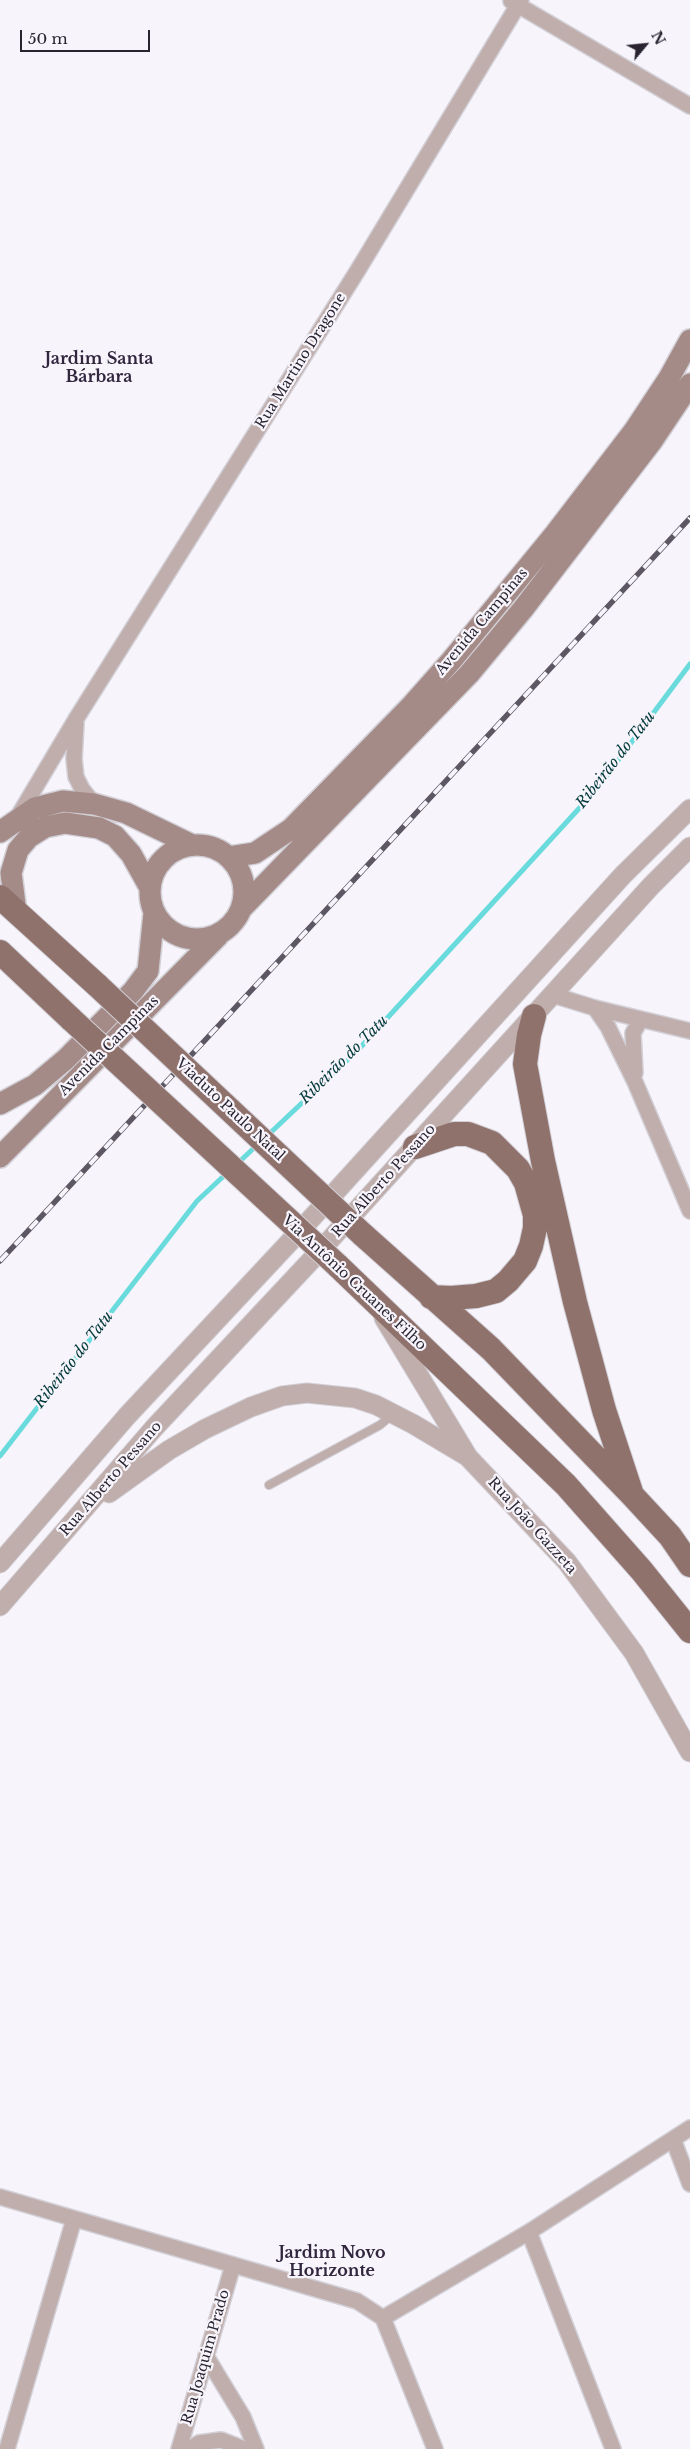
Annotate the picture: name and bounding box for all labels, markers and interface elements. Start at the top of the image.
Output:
scale bar [22,20,152,52]
north arrow [620,20,670,70]
text: N [647,28,669,48]
text: 50 m [28,29,68,48]
street label: Rua Martino Dragone [252,290,350,432]
district label: Jardim Santa Bárbara [45,349,153,387]
street label: Avenida Campinas [433,565,531,679]
water label: Ribeirão do Tatu [573,708,659,812]
street label: Avenida Campinas [56,993,162,1099]
water label: Ribeirão do Tatu [296,1012,392,1108]
street label: Viaduto Paulo Natal [172,1055,288,1165]
street label: Rua Alberto Pessano [329,1121,439,1241]
street label: Via Antônio Cruanes Filho [279,1212,429,1354]
water label: Ribeirão do Tatu [31,1308,117,1412]
street label: Rua Alberto Pessano [57,1418,165,1540]
street label: Rua João Gazzeta [484,1474,580,1578]
district label: Jardim Novo Horizonte [279,2243,385,2281]
street label: Rua Joaquim Prado [179,2288,233,2426]

